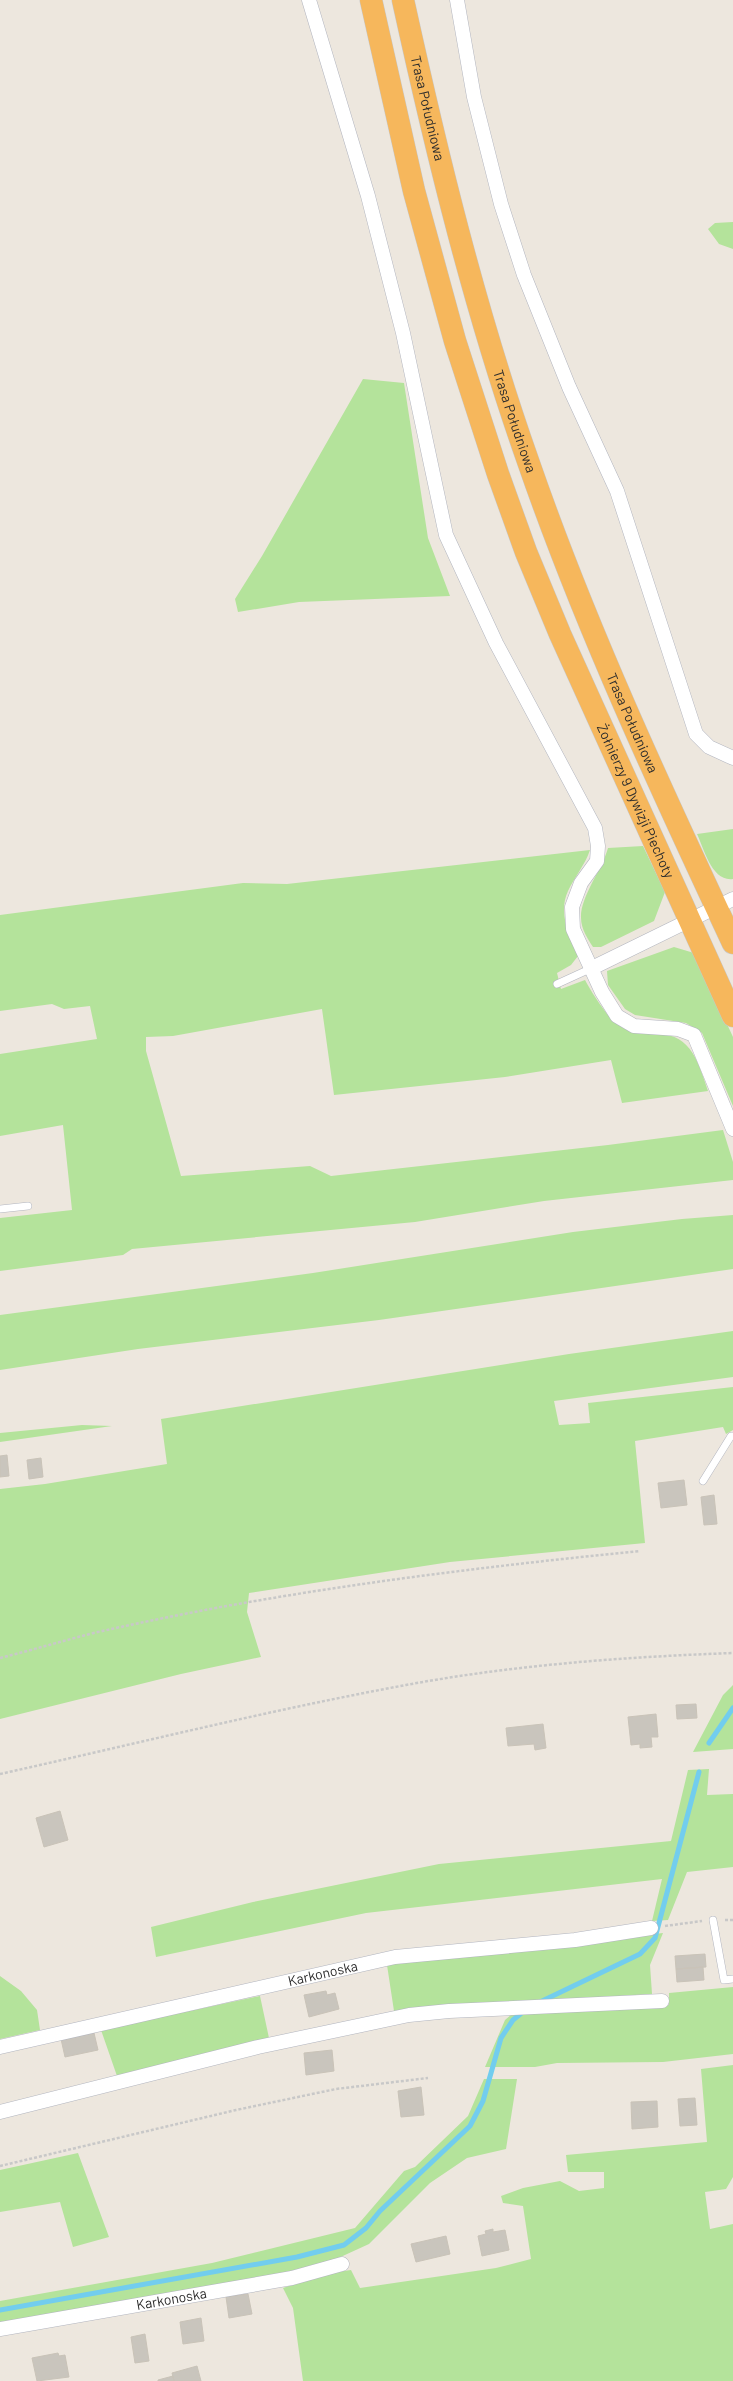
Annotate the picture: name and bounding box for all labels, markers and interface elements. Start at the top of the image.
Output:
street label: Trasa Południowa [408,54,449,162]
street label: Trasa Południowa [490,368,540,475]
street label: Trasa Południowa [603,670,662,775]
street label: Żołnierzy 9 Dywizji Piechoty [594,721,679,881]
street label: Karkonoska [286,1957,359,1989]
street label: Karkonoska [135,2284,208,2313]

